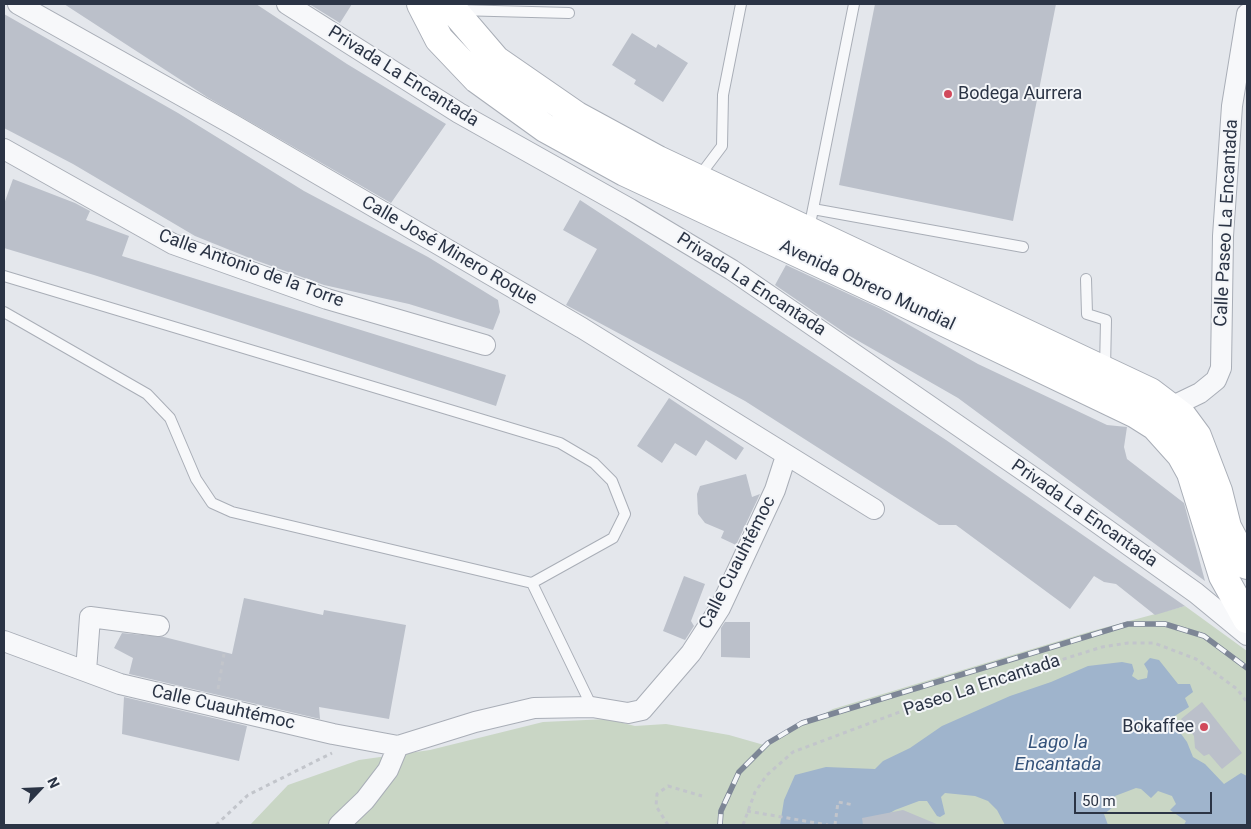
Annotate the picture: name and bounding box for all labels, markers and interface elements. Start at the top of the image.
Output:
street label: Privada La Encantada [324,22,482,132]
place label: Bodega Aurrera [958,83,1082,105]
marker: Bodega Aurrera [942,88,954,100]
street label: Calle Paseo La Encantada [1211,119,1243,327]
street label: Calle José Minero Roque [357,192,541,310]
street label: Calle Antonio de la Torre [155,225,347,313]
street label: Privada La Encantada [672,229,830,341]
street label: Avenida Obrero Mundial [776,236,958,336]
street label: Privada La Encantada [1007,455,1161,573]
street label: Calle Cuauhtémoc [695,493,781,633]
street label: Paseo La Encantada [901,650,1063,722]
street label: Calle Cuauhtémoc [149,681,297,735]
place label: Bokaffee [1122,716,1194,738]
marker: Bokaffee [1198,721,1210,733]
water label: Lago la Encantada [1015,732,1101,776]
north arrow [15,764,65,814]
text: N [44,775,63,791]
scale bar [1076,782,1214,814]
text: 50 m [1082,792,1116,810]

